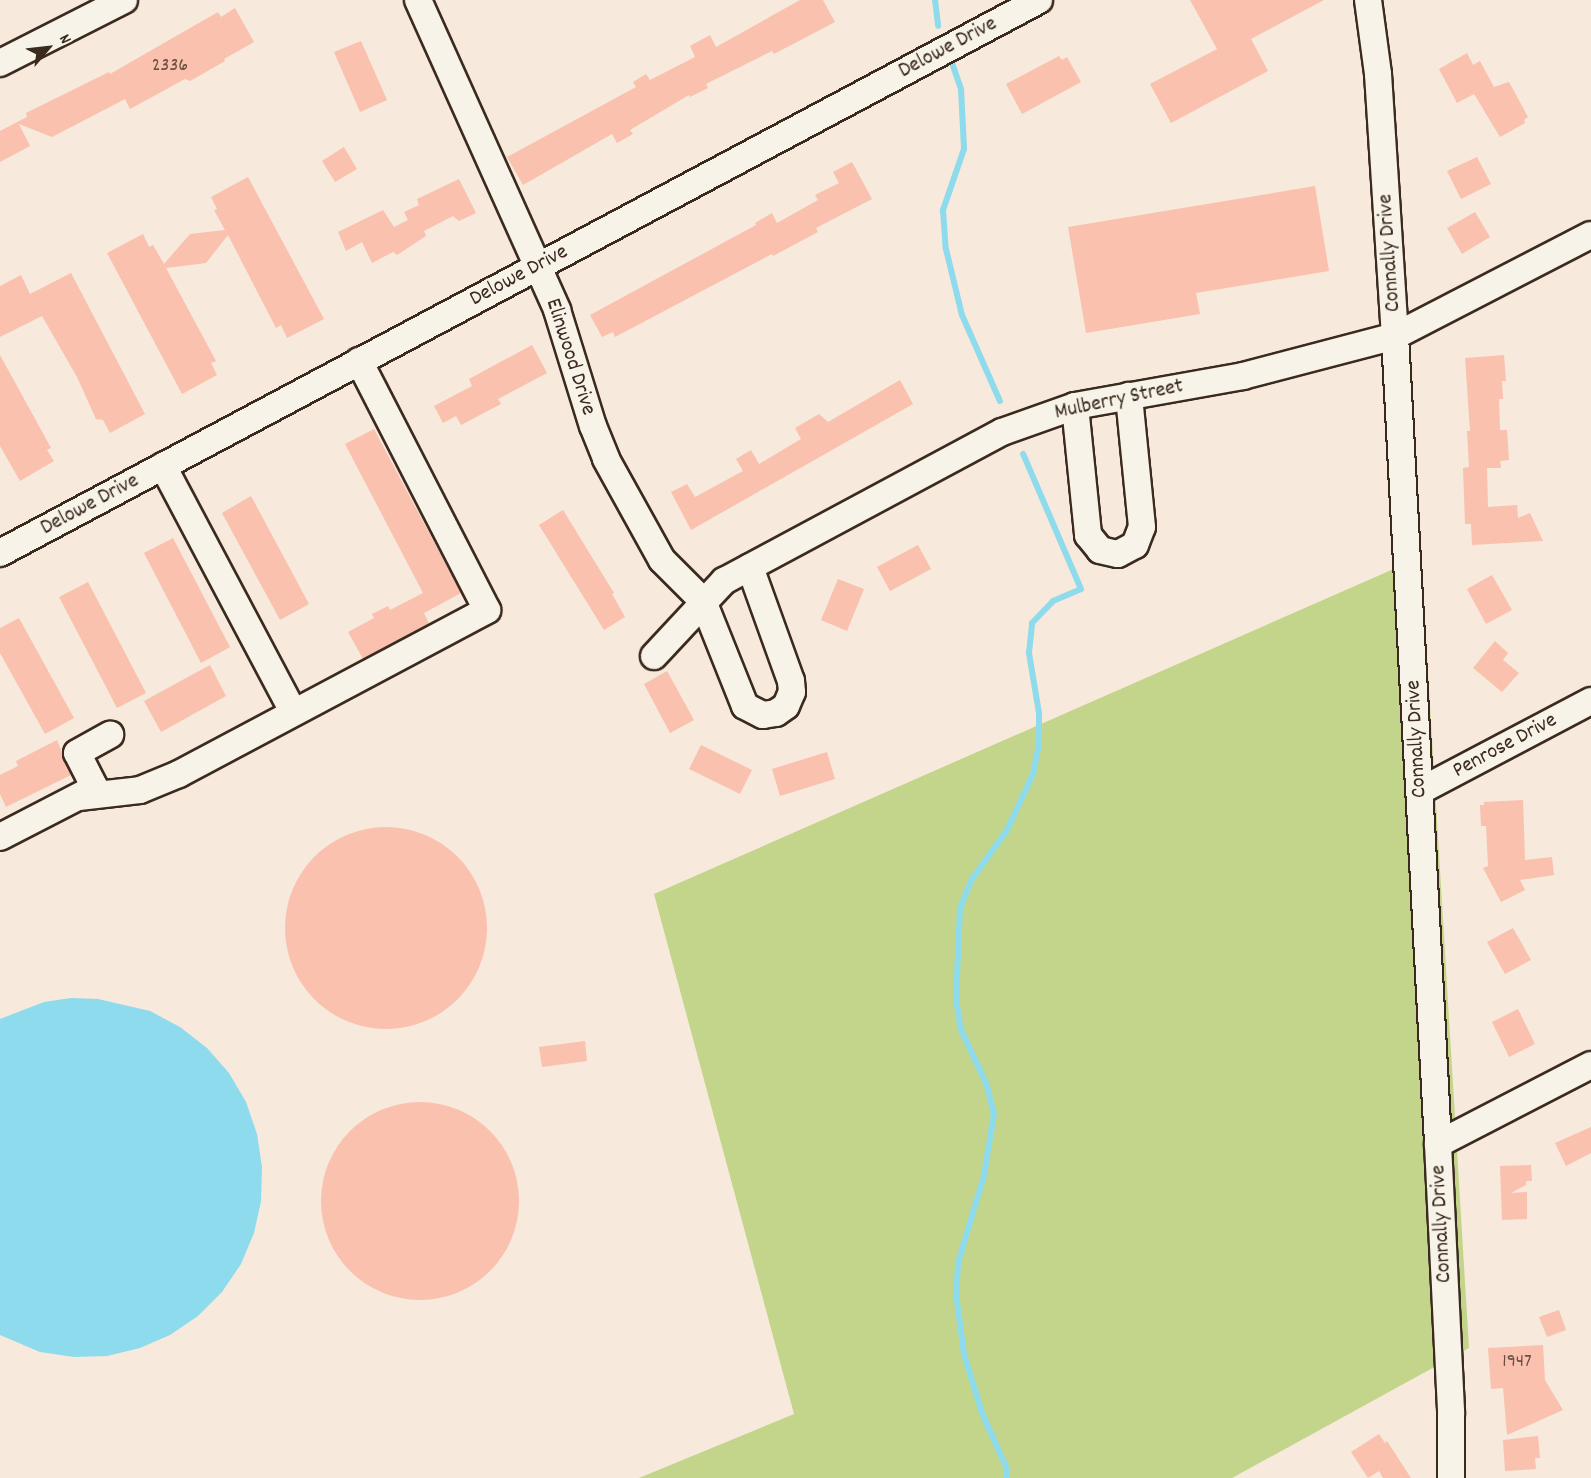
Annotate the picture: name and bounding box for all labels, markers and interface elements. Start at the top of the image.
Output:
street label: Delowe Drive [894,11,1002,85]
north arrow [18,18,78,78]
text: N [52,30,76,48]
house number: 2336 [152,54,188,78]
street label: Connally Drive [1373,193,1407,313]
street label: Delowe Drive [465,239,573,313]
street label: Elinwood Drive [539,295,601,419]
street label: Mulberry Street [1052,374,1186,426]
street label: Delowe Drive [36,468,144,542]
street label: Connally Drive [1401,679,1433,799]
street label: Penrose Drive [1448,708,1562,784]
street label: Connally Drive [1426,1164,1458,1284]
house number: 1947 [1502,1350,1532,1374]

